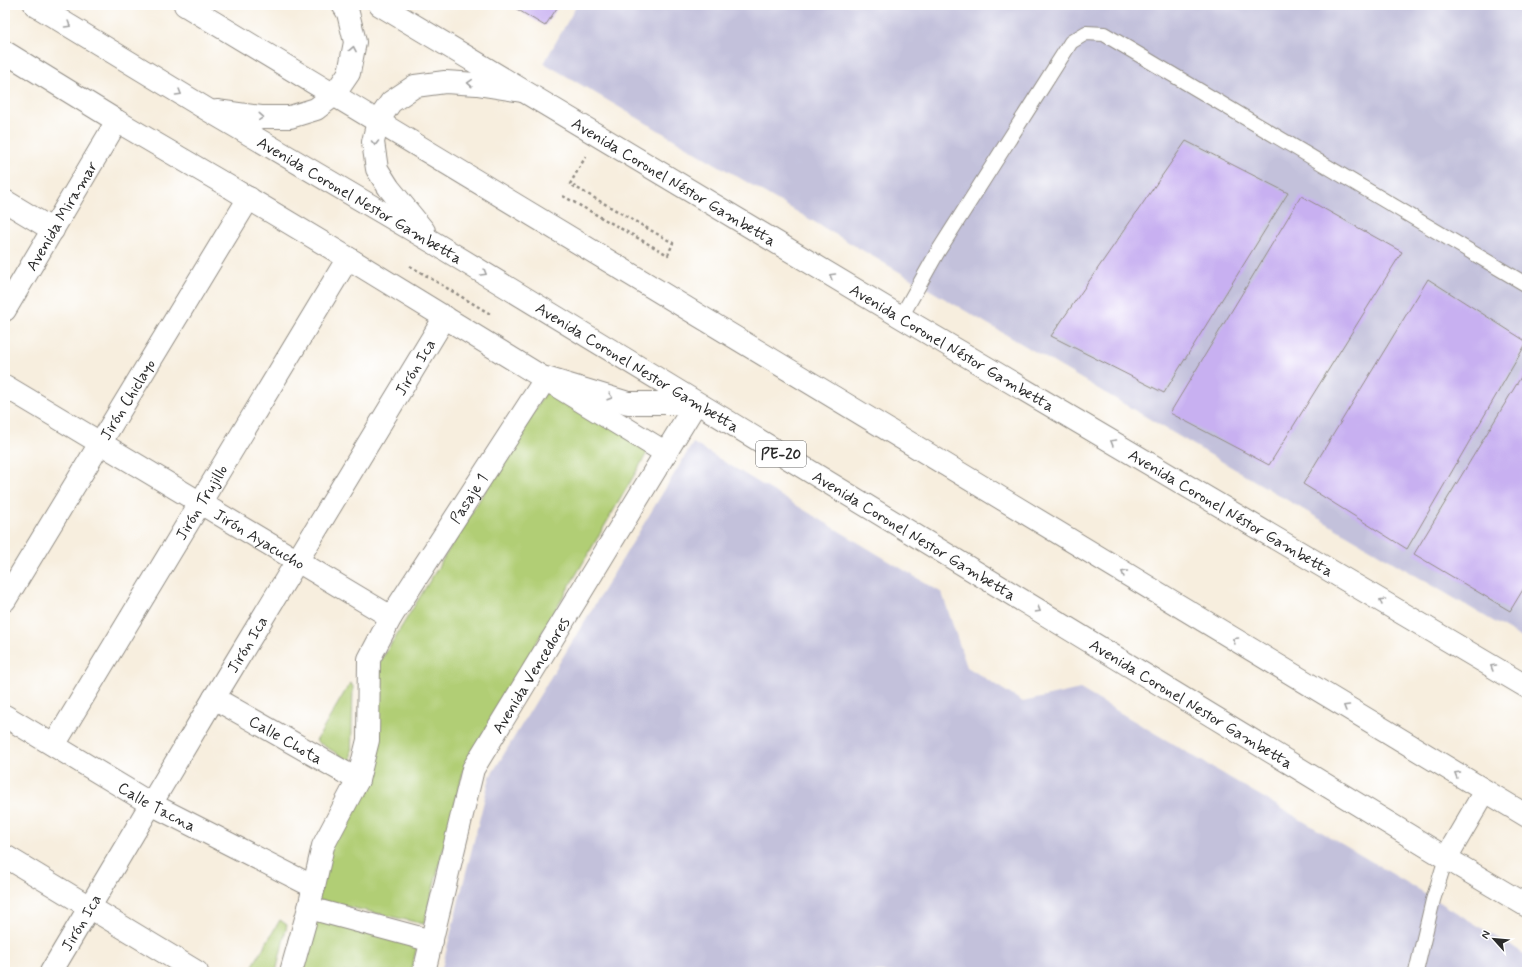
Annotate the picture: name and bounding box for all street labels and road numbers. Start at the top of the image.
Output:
street label: Avenida Coronel Néstor Gambetta [567,113,780,252]
street label: Avenida Coronel Nestor Gambetta [253,132,466,270]
street label: Avenida Miramar [22,157,103,275]
street label: Avenida Coronel Néstor Gambetta [845,280,1058,417]
street label: Avenida Coronel Nestor Gambetta [531,298,743,438]
street label: Jirón Ica [391,335,441,400]
street label: Jirón Chiclayo [96,355,161,444]
road number: PE-20 [756,441,806,467]
street label: Avenida Coronel Néstor Gambetta [1124,445,1337,582]
street label: Jirón Trujillo [171,461,233,544]
street label: Avenida Coronel Nestor Gambetta [808,466,1020,606]
street label: Pasaje 1 [445,470,493,528]
street label: Jirón Ayacucho [210,504,309,575]
street label: Jirón Ica [223,612,273,677]
street label: Avenida Vencedores [488,613,575,738]
street label: Avenida Coronel Nestor Gambetta [1085,635,1296,774]
street label: Calle Chota [245,711,326,770]
street label: Calle Tacna [114,778,199,837]
street label: Jirón Ica [57,890,107,955]

